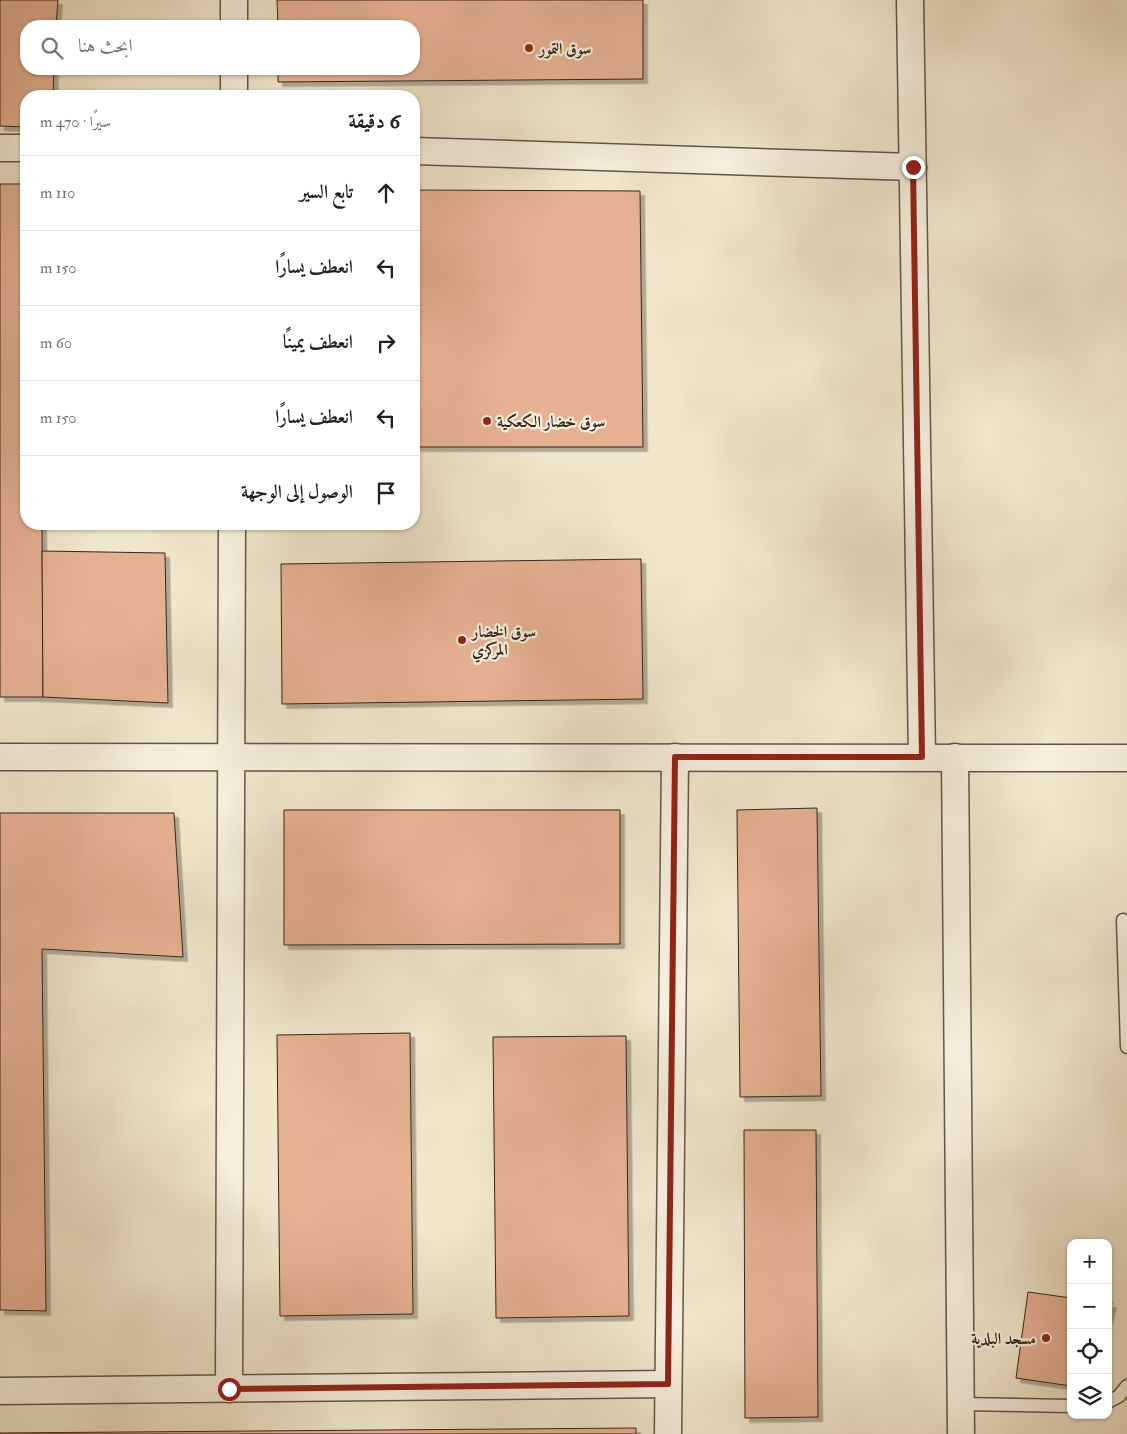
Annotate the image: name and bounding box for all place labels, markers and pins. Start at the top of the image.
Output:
place label: سوق التمور [537,39,591,59]
marker: سوق التمور [523,42,535,54]
place label: سوق خضار الكعكية [497,412,605,432]
marker: سوق خضار الكعكية [481,415,493,427]
place label: سوق الخضار المركزي [470,622,536,663]
marker: سوق الخضار المركزي [456,634,468,646]
place label: مسجد البلدية [971,1329,1036,1349]
marker: مسجد البلدية [1040,1332,1052,1344]

